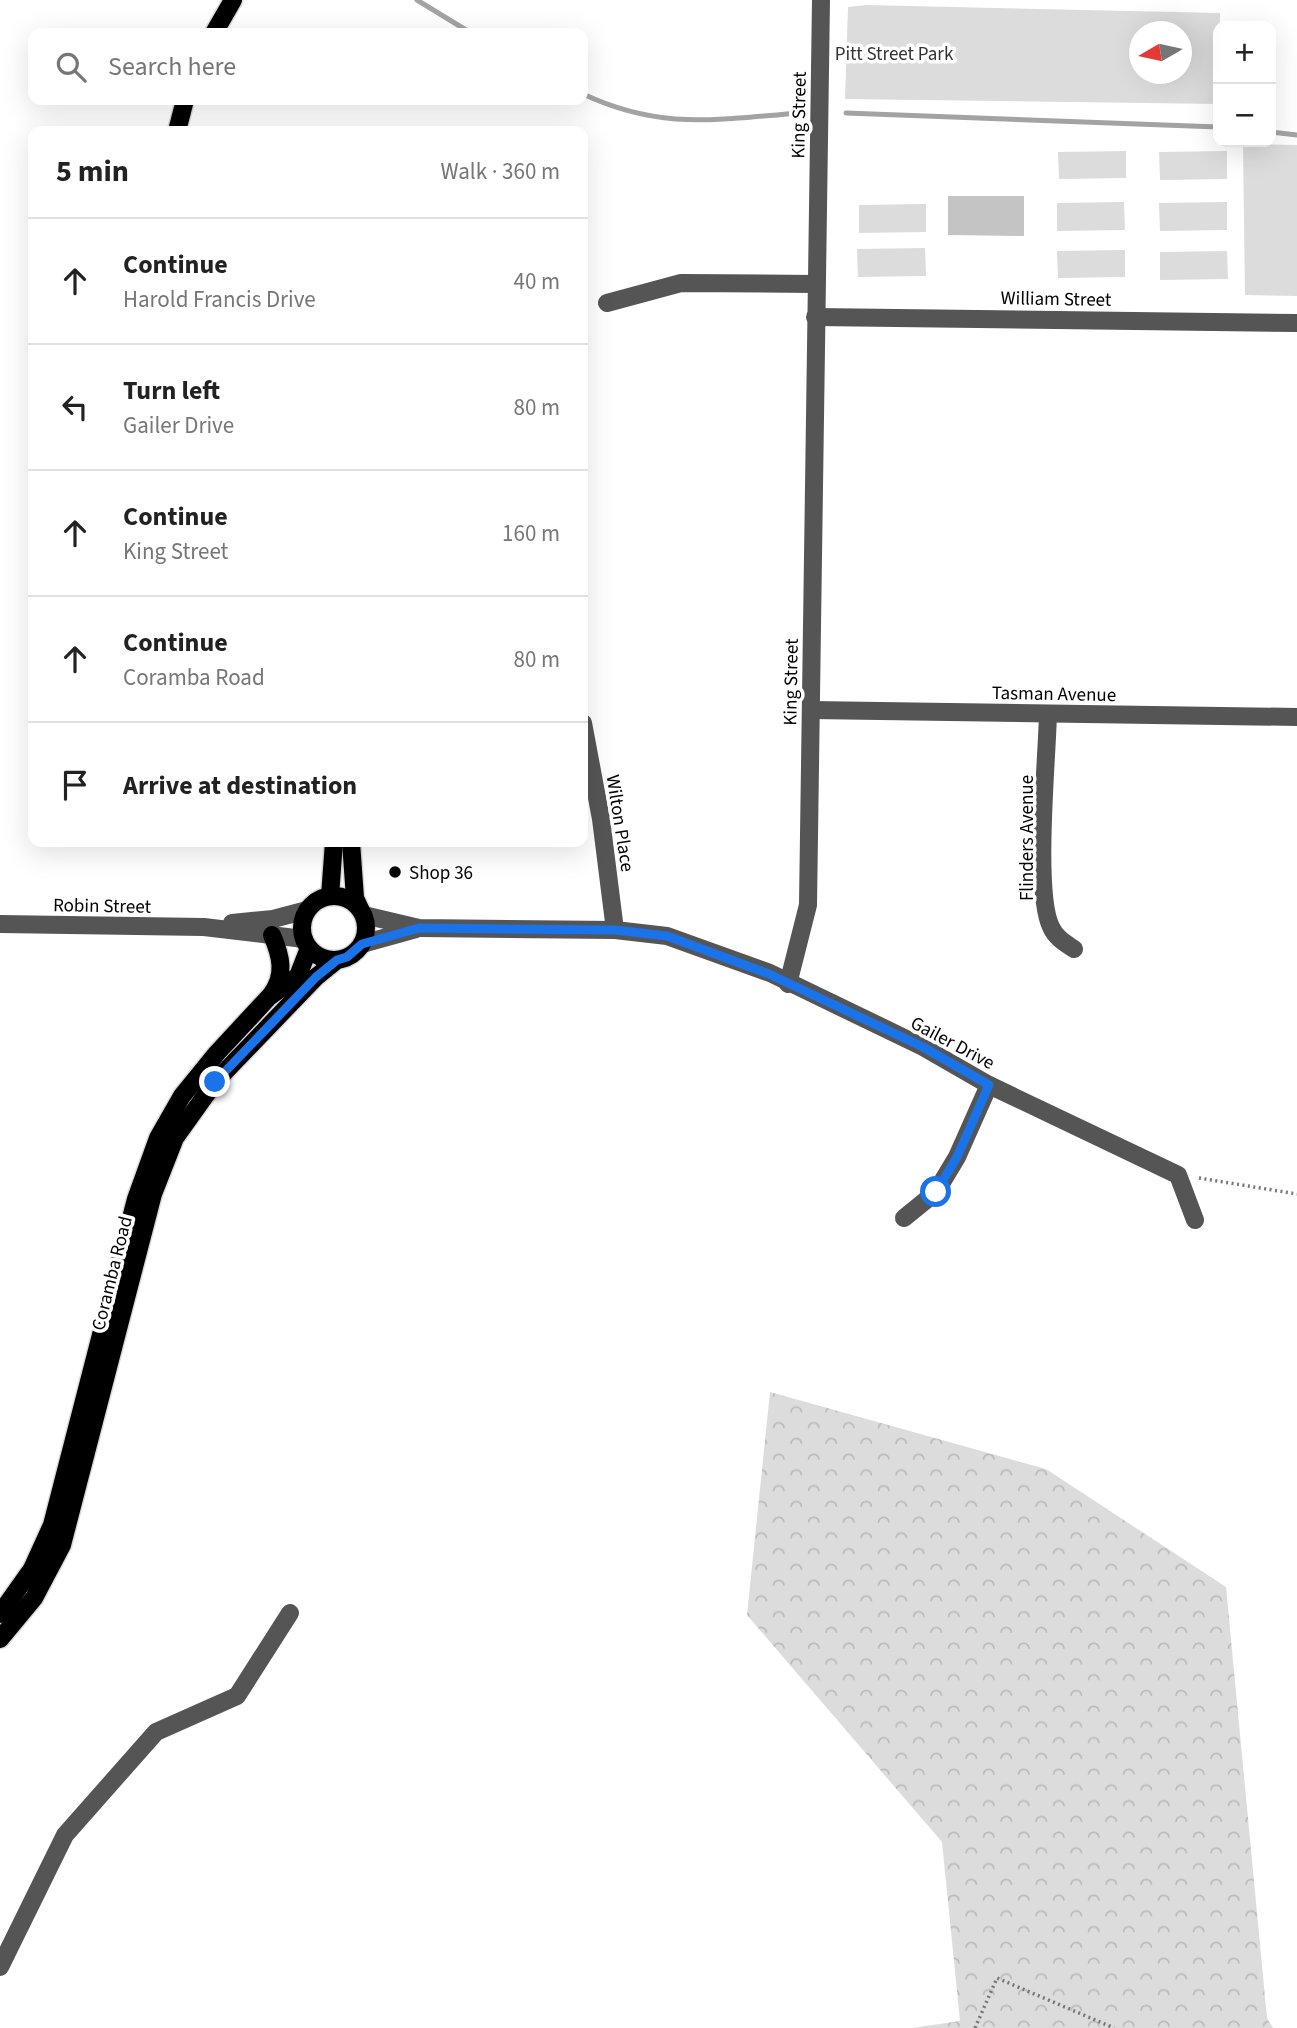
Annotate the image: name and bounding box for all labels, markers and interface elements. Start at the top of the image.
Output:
north arrow [1129,21,1192,84]
map controls [1213,21,1276,147]
button: + [1213,21,1276,84]
search box [28,28,588,105]
park label: Pitt Street Park [835,41,954,68]
icon: search [52,48,90,86]
text: Search here [108,48,236,85]
street label: King Street [785,71,814,159]
button: − [1213,84,1276,147]
text: 5 min [56,150,129,193]
text: Walk · 360 m [441,155,560,188]
text: Continue [123,246,228,283]
icon: ahead [56,262,94,300]
text: 40 m [513,265,560,298]
text: Harold Francis Drive [123,283,316,316]
street label: William Street [1000,285,1112,314]
text: Turn left [123,372,220,409]
icon: left [56,388,94,426]
text: 80 m [513,391,560,424]
text: Gailer Drive [123,409,234,442]
text: Continue [123,498,228,535]
icon: ahead [56,514,94,552]
text: 160 m [502,517,560,550]
text: King Street [123,535,228,568]
text: Continue [123,624,228,661]
street label: King Street [777,638,806,726]
icon: ahead [56,640,94,678]
text: 80 m [513,643,560,676]
text: Coramba Road [123,661,265,694]
street label: Tasman Avenue [992,680,1116,709]
icon: arrive [56,766,94,804]
text: Arrive at destination [123,767,357,804]
street label: Wilton Place [599,773,641,874]
street label: Flinders Avenue [1014,775,1041,901]
place label: Shop 36 [409,860,473,887]
marker: Shop 36 [387,864,403,880]
street label: Robin Street [53,892,152,921]
street label: Gailer Drive [905,1010,999,1077]
route end [199,1066,230,1097]
route start [920,1176,951,1207]
street label: Coramba Road [85,1213,140,1333]

